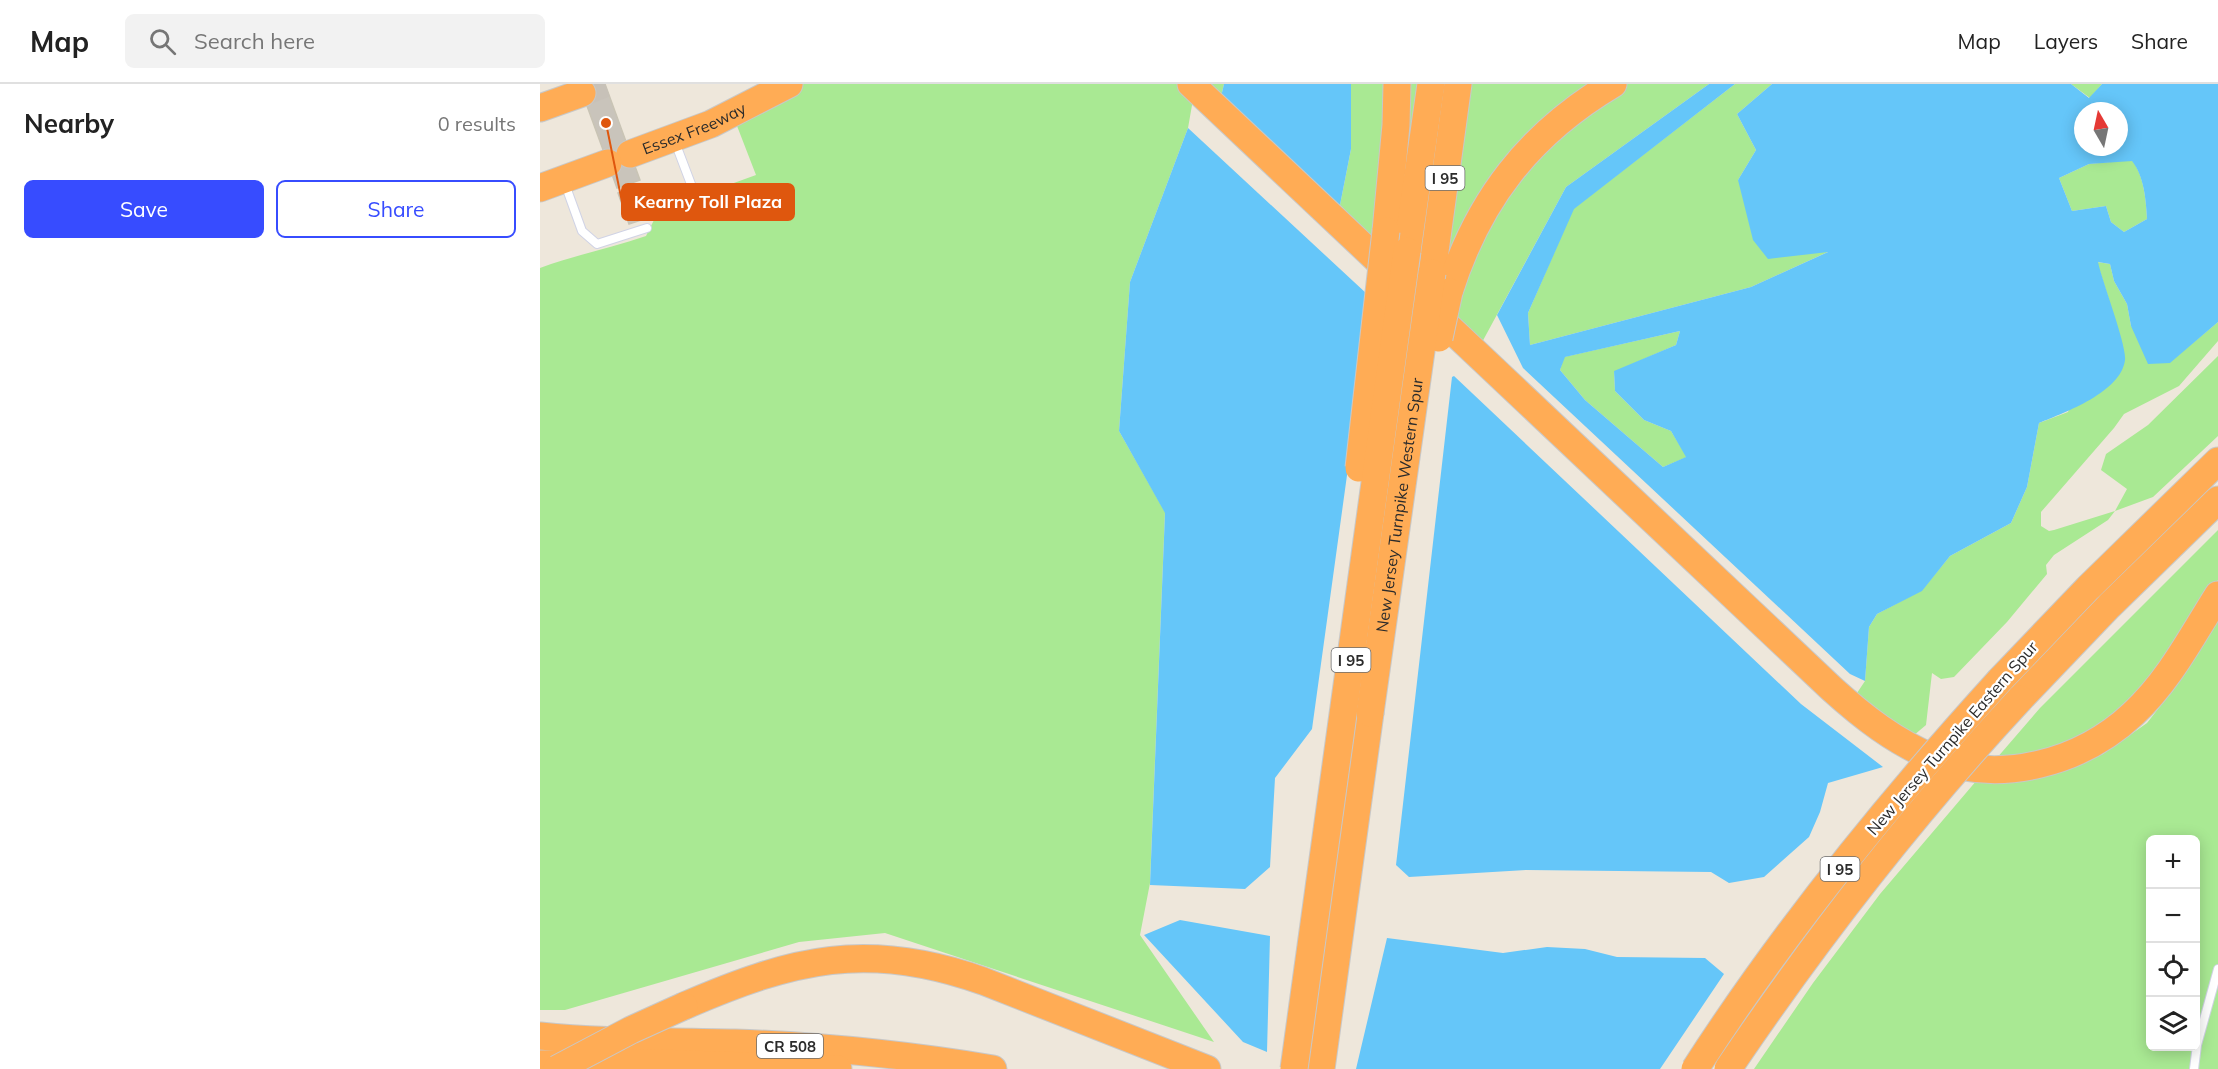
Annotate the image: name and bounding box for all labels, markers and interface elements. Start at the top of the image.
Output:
search box [125,14,545,68]
text: Map [30,24,89,59]
icon: search [146,25,179,58]
text: Search here [194,27,315,55]
text: Map [1958,28,2001,54]
text: Layers [2034,28,2098,54]
text: Share [2131,28,2188,54]
street label: Essex Freeway [640,98,750,159]
north arrow [2074,102,2128,156]
text: Nearby [24,107,114,140]
text: 0 results [438,111,516,136]
road number: I 95 [1426,166,1464,190]
button: Save [24,180,264,238]
button: Share [276,180,516,238]
callout: Kearny Toll Plaza [622,184,794,220]
text: Kearny Toll Plaza [634,190,782,213]
street label: New Jersey Turnpike Western Spur [1371,376,1427,634]
street label: New Jersey Turnpike Eastern Spur [1863,637,2042,839]
road number: I 95 [1332,648,1370,672]
map controls [2146,835,2200,1051]
button: + [2146,835,2200,889]
road number: I 95 [1820,857,1860,881]
button: − [2146,889,2200,943]
button: locate [2146,943,2200,997]
button: layers [2146,997,2200,1051]
road number: CR 508 [757,1034,823,1058]

